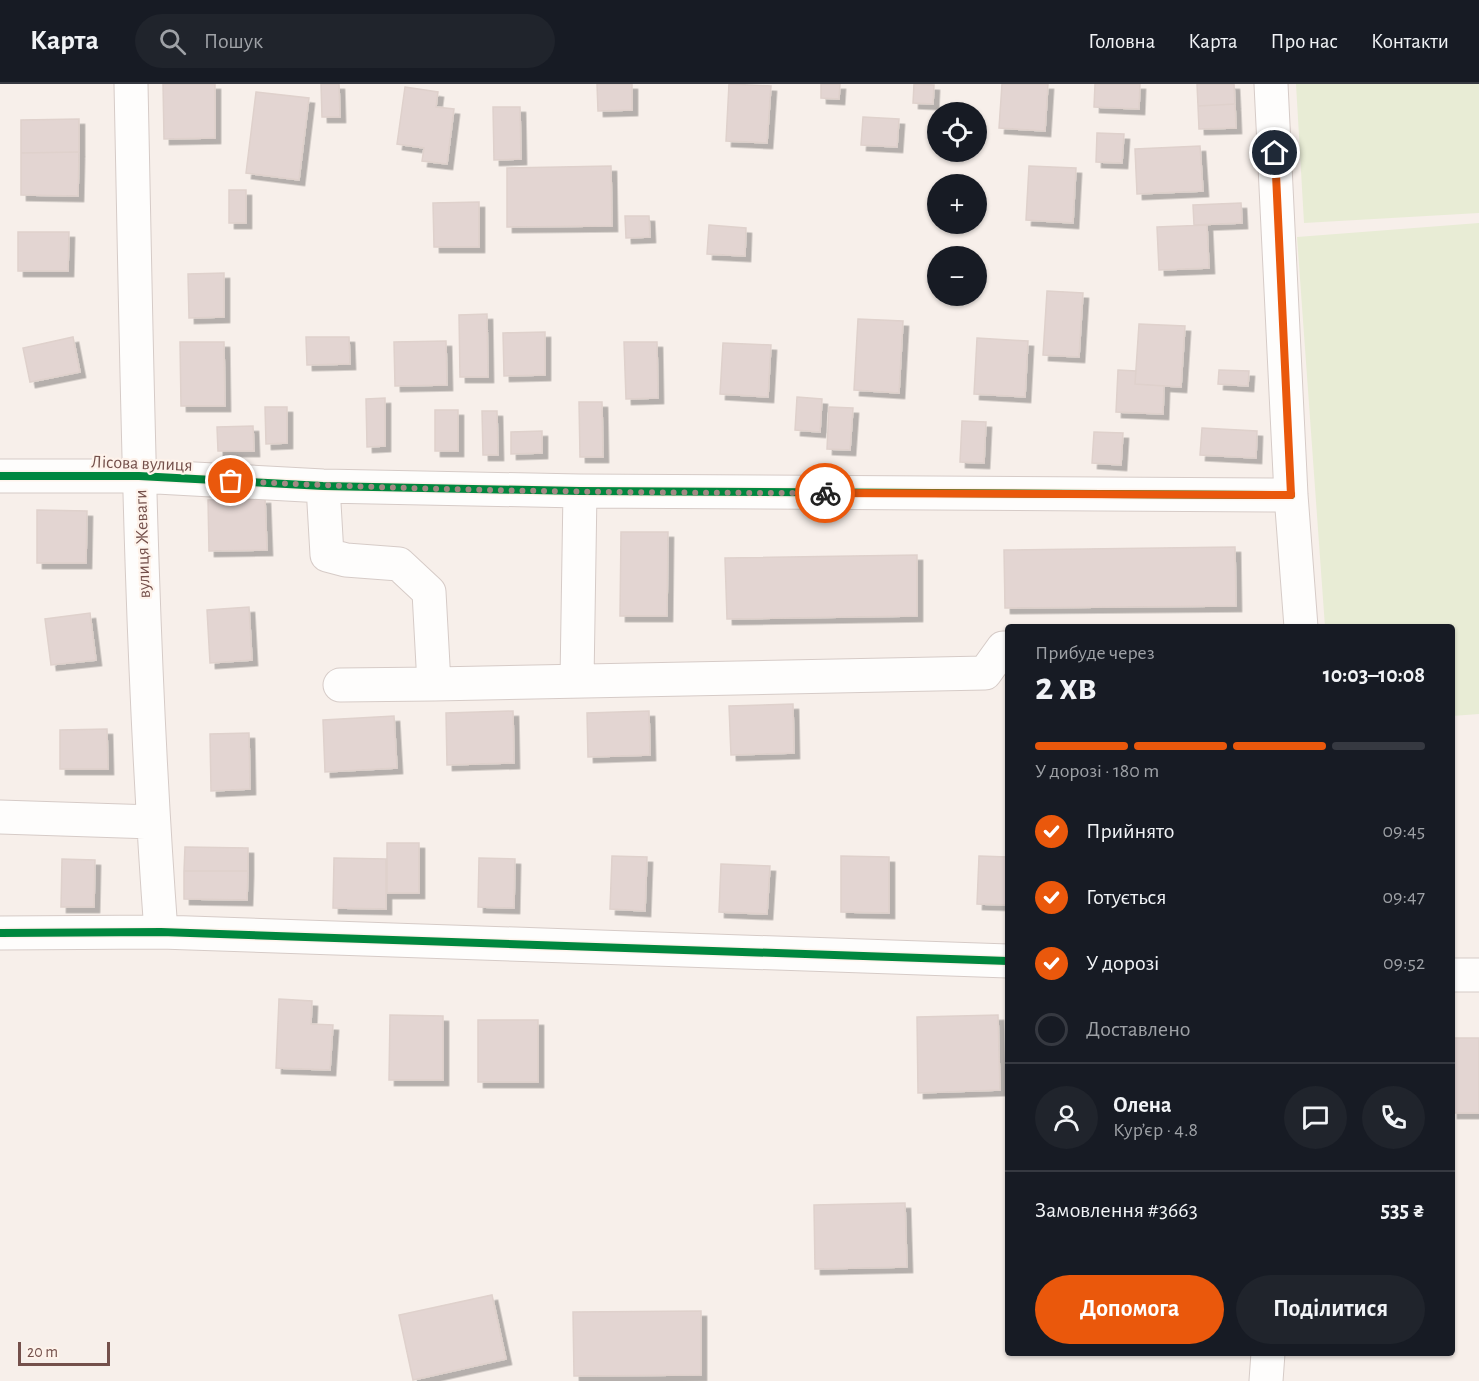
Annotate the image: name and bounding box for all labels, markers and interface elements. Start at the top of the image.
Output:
search box [135,14,555,68]
icon: search [156,25,189,58]
text: Карта [30,27,99,55]
text: Пошук [204,30,263,52]
text: Головна [1088,31,1155,52]
text: Карта [1188,31,1238,52]
text: Про нас [1271,31,1338,52]
text: Контакти [1371,31,1449,52]
map controls [927,102,987,306]
button: locate [927,102,987,162]
pin [1249,127,1300,178]
icon: home [1258,136,1291,169]
button: + [927,174,987,234]
button: − [927,246,987,306]
street label: Лісова вулиця [91,453,193,475]
pin [205,455,256,506]
courier [795,463,855,523]
icon: bag [214,464,247,497]
icon: bike [809,477,842,510]
street label: вулиця Жеваги [132,489,154,599]
text: Прибуде через [1035,643,1155,663]
text: 10:03–10:08 [1323,664,1425,686]
text: 2 хв [1035,668,1097,707]
text: У дорозі · 180 m [1035,761,1159,781]
icon: check [1035,815,1068,848]
text: Прийнято [1086,820,1174,842]
text: 09:45 [1382,821,1425,841]
icon: check [1035,881,1068,914]
text: Готується [1086,886,1167,908]
text: 09:47 [1383,887,1425,907]
icon: check [1035,947,1068,980]
text: У дорозі [1086,952,1159,974]
text: 09:52 [1383,953,1425,973]
text: Доставлено [1086,1018,1191,1040]
button: person [1035,1086,1098,1149]
button: chat [1284,1086,1347,1149]
button: phone [1362,1086,1425,1149]
text: Олена [1113,1094,1171,1116]
text: Кур’єр · 4.8 [1113,1120,1198,1140]
text: Замовлення #3663 [1035,1199,1198,1221]
text: 535 ₴ [1380,1199,1425,1221]
button: Допомога [1035,1275,1224,1344]
button: Поділитися [1236,1275,1425,1344]
scale bar [18,1339,110,1366]
text: 20 m [27,1344,58,1360]

